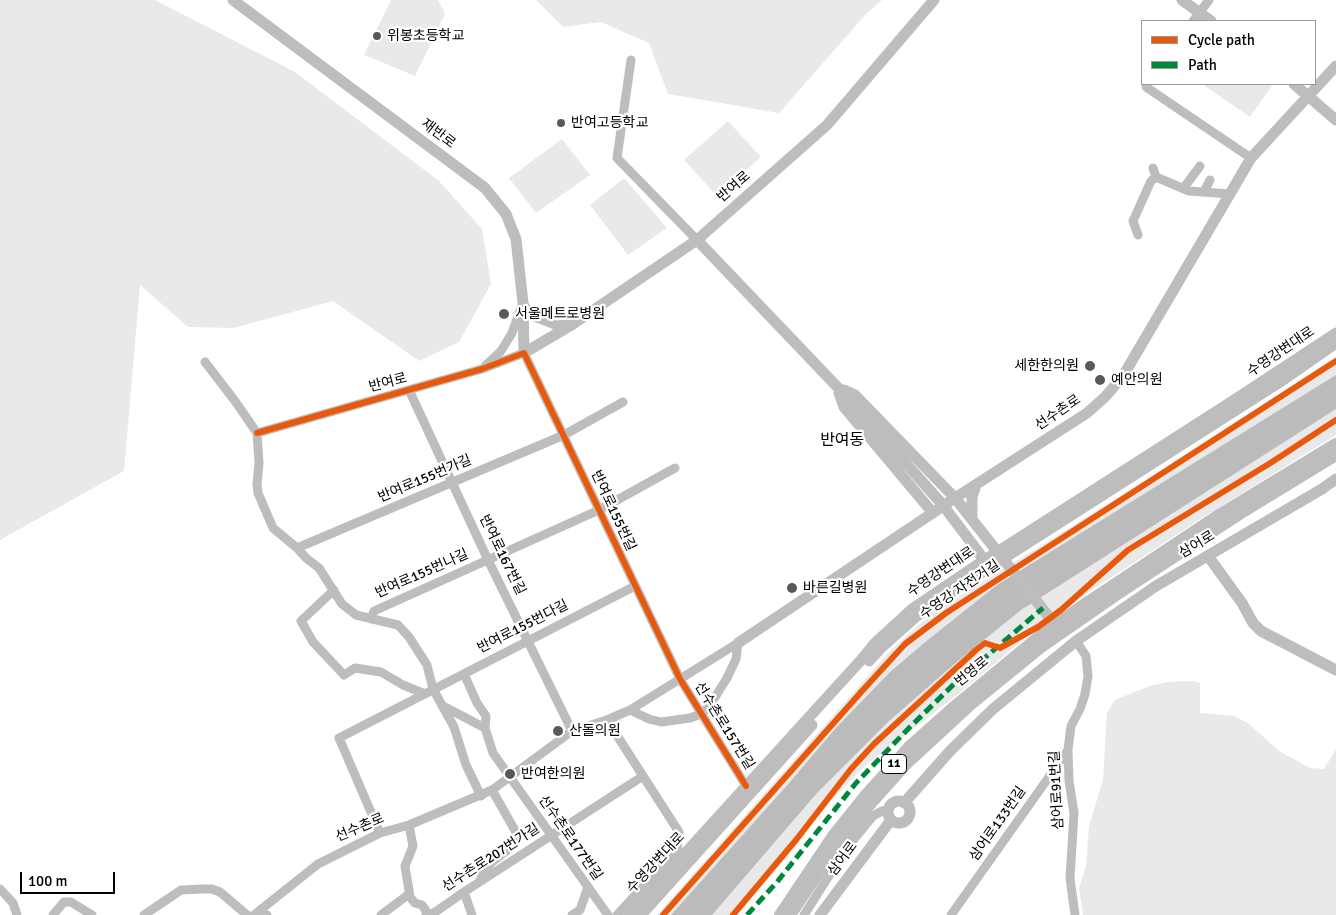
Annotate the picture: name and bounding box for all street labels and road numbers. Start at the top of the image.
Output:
street label: 재반로 [418,116,458,152]
street label: 반여로 [714,168,754,206]
street label: 수영강변대로 [1244,323,1318,381]
street label: 반여로 [367,370,409,396]
street label: 선수촌로 [1032,392,1084,434]
street label: 반여로155번가길 [376,452,474,506]
street label: 반여로155번길 [587,468,639,554]
street label: 반여로167번길 [475,512,529,598]
street label: 삼어로 [1176,528,1218,562]
street label: 수영강변대로 [904,543,978,601]
street label: 반여로155번나길 [373,546,471,602]
street label: 수영강 자전거길 [917,557,1003,623]
street label: 반여로155번다길 [475,597,571,657]
street label: 번영로 [952,653,992,691]
street label: 선수촌로157번길 [690,679,758,773]
street label: 삼어로91번길 [1047,750,1067,830]
road number: 11 [882,754,906,774]
street label: 삼어로133번길 [966,784,1030,864]
street label: 선수촌로177번길 [534,792,606,884]
street label: 선수촌로 [333,810,387,846]
street label: 선수촌로207번가길 [439,820,543,896]
street label: 수영강변대로 [624,829,688,897]
street label: 삼어로 [825,839,861,879]

